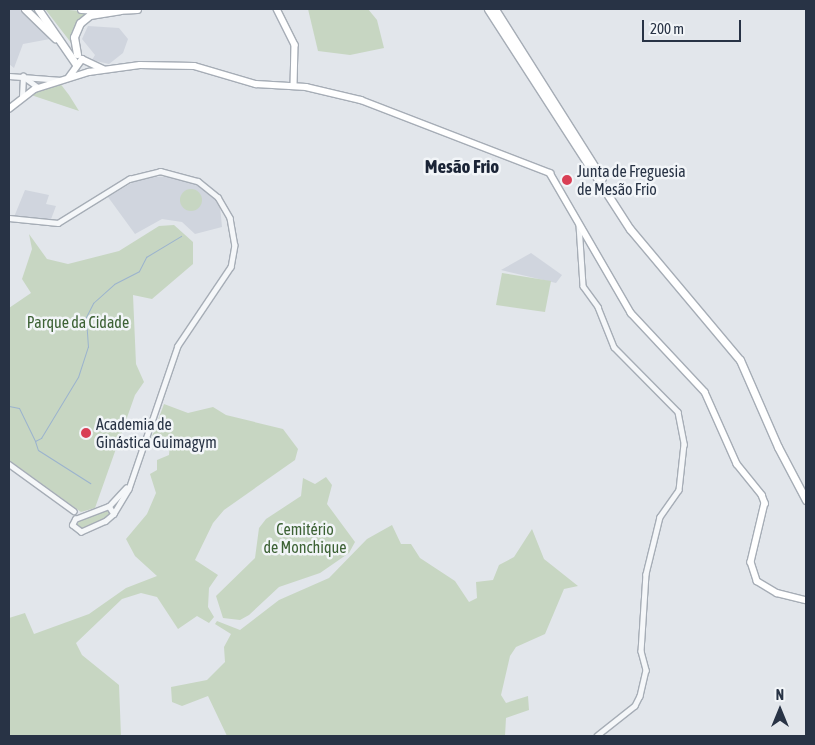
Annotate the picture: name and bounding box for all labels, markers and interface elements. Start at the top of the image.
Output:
scale bar [645,10,744,42]
text: 200 m [650,20,684,37]
district label: Mesão Frio [425,156,499,178]
place label: Junta de Freguesia de Mesão Frio [577,161,686,199]
marker: Junta de Freguesia de Mesão Frio [561,174,573,186]
park label: Parque da Cidade [27,312,129,332]
place label: Academia de Ginástica Guimagym [96,414,217,452]
marker: Academia de Ginástica Guimagym [80,427,92,439]
park label: Cemitério de Monchique [264,519,346,557]
north arrow [755,685,805,735]
text: N [776,687,784,703]

